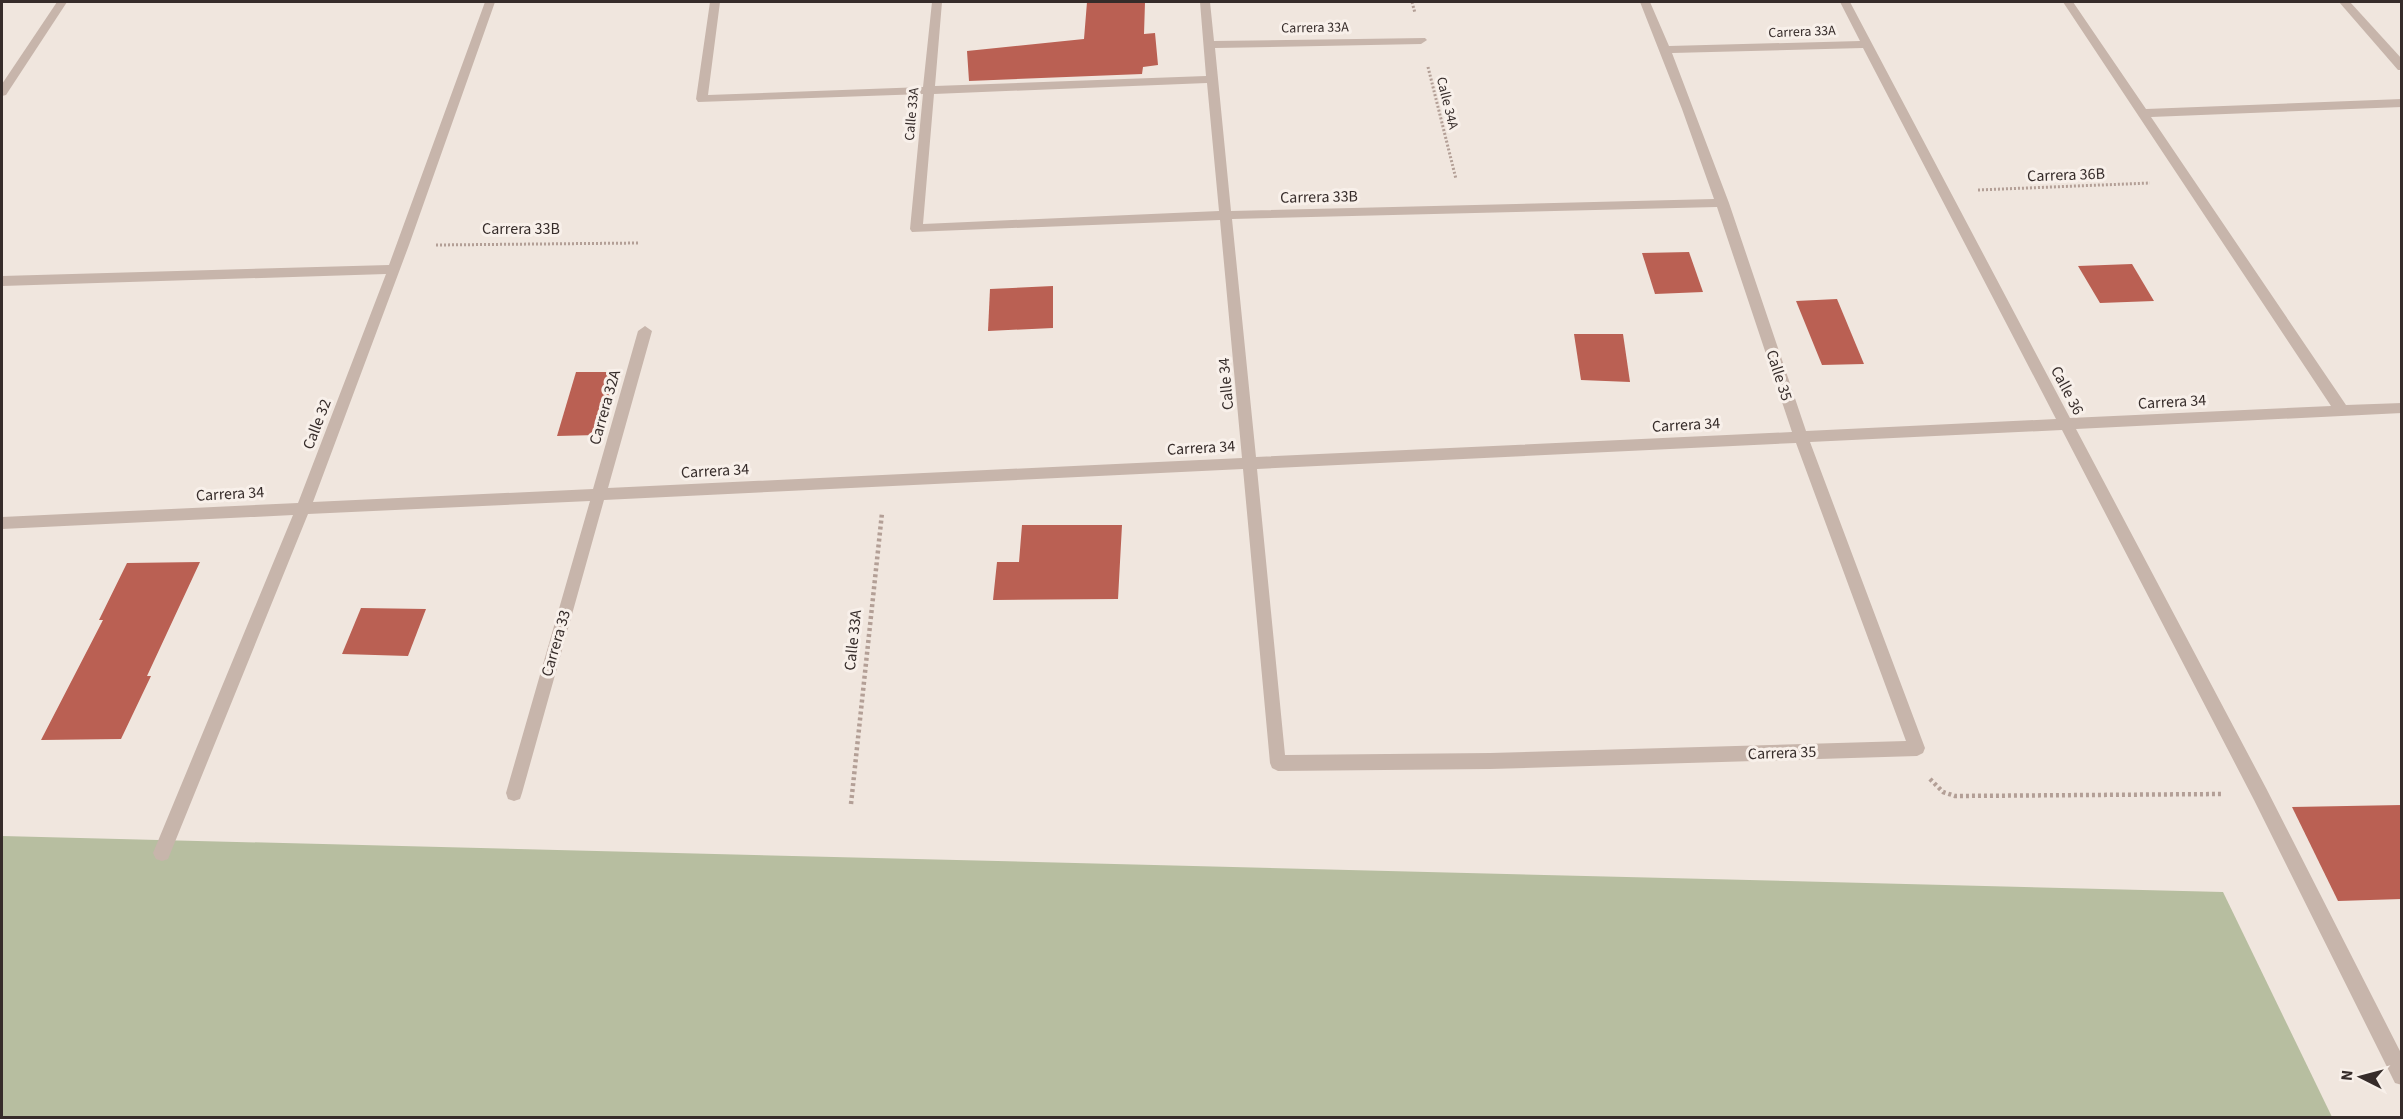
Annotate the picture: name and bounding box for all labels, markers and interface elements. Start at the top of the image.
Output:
street label: Carrera 33A [1281,17,1349,39]
street label: Carrera 33A [1768,21,1836,43]
street label: Calle 34A [1431,75,1463,132]
street label: Calle 33A [900,86,924,142]
street label: Carrera 36B [2027,163,2105,187]
street label: Carrera 33B [1280,185,1358,209]
street label: Carrera 33B [482,218,560,240]
street label: Calle 35 [1760,347,1798,404]
street label: Calle 34 [1213,357,1239,411]
street label: Calle 36 [2045,362,2089,419]
street label: Carrera 32A [584,367,626,447]
street label: Carrera 34 [2137,389,2207,415]
street label: Calle 32 [297,396,337,453]
street label: Carrera 34 [1651,412,1721,438]
street label: Carrera 34 [1166,435,1236,461]
street label: Carrera 34 [680,458,750,484]
street label: Carrera 34 [195,481,265,507]
street label: Carrera 33 [536,607,576,679]
street label: Calle 33A [839,608,867,672]
street label: Carrera 35 [1747,741,1817,765]
north arrow [2331,1047,2391,1107]
text: N [2336,1069,2359,1082]

